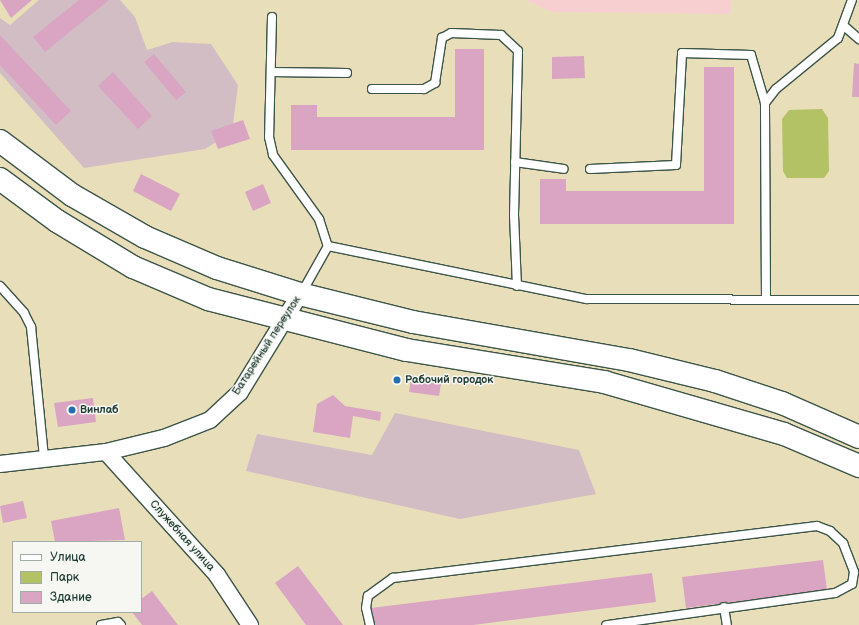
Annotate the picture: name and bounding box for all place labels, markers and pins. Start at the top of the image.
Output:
place label: Рабочий городок [405,373,493,387]
marker: Рабочий городок [392,375,402,385]
place label: Винлаб [80,403,119,417]
marker: Винлаб [67,405,77,415]

